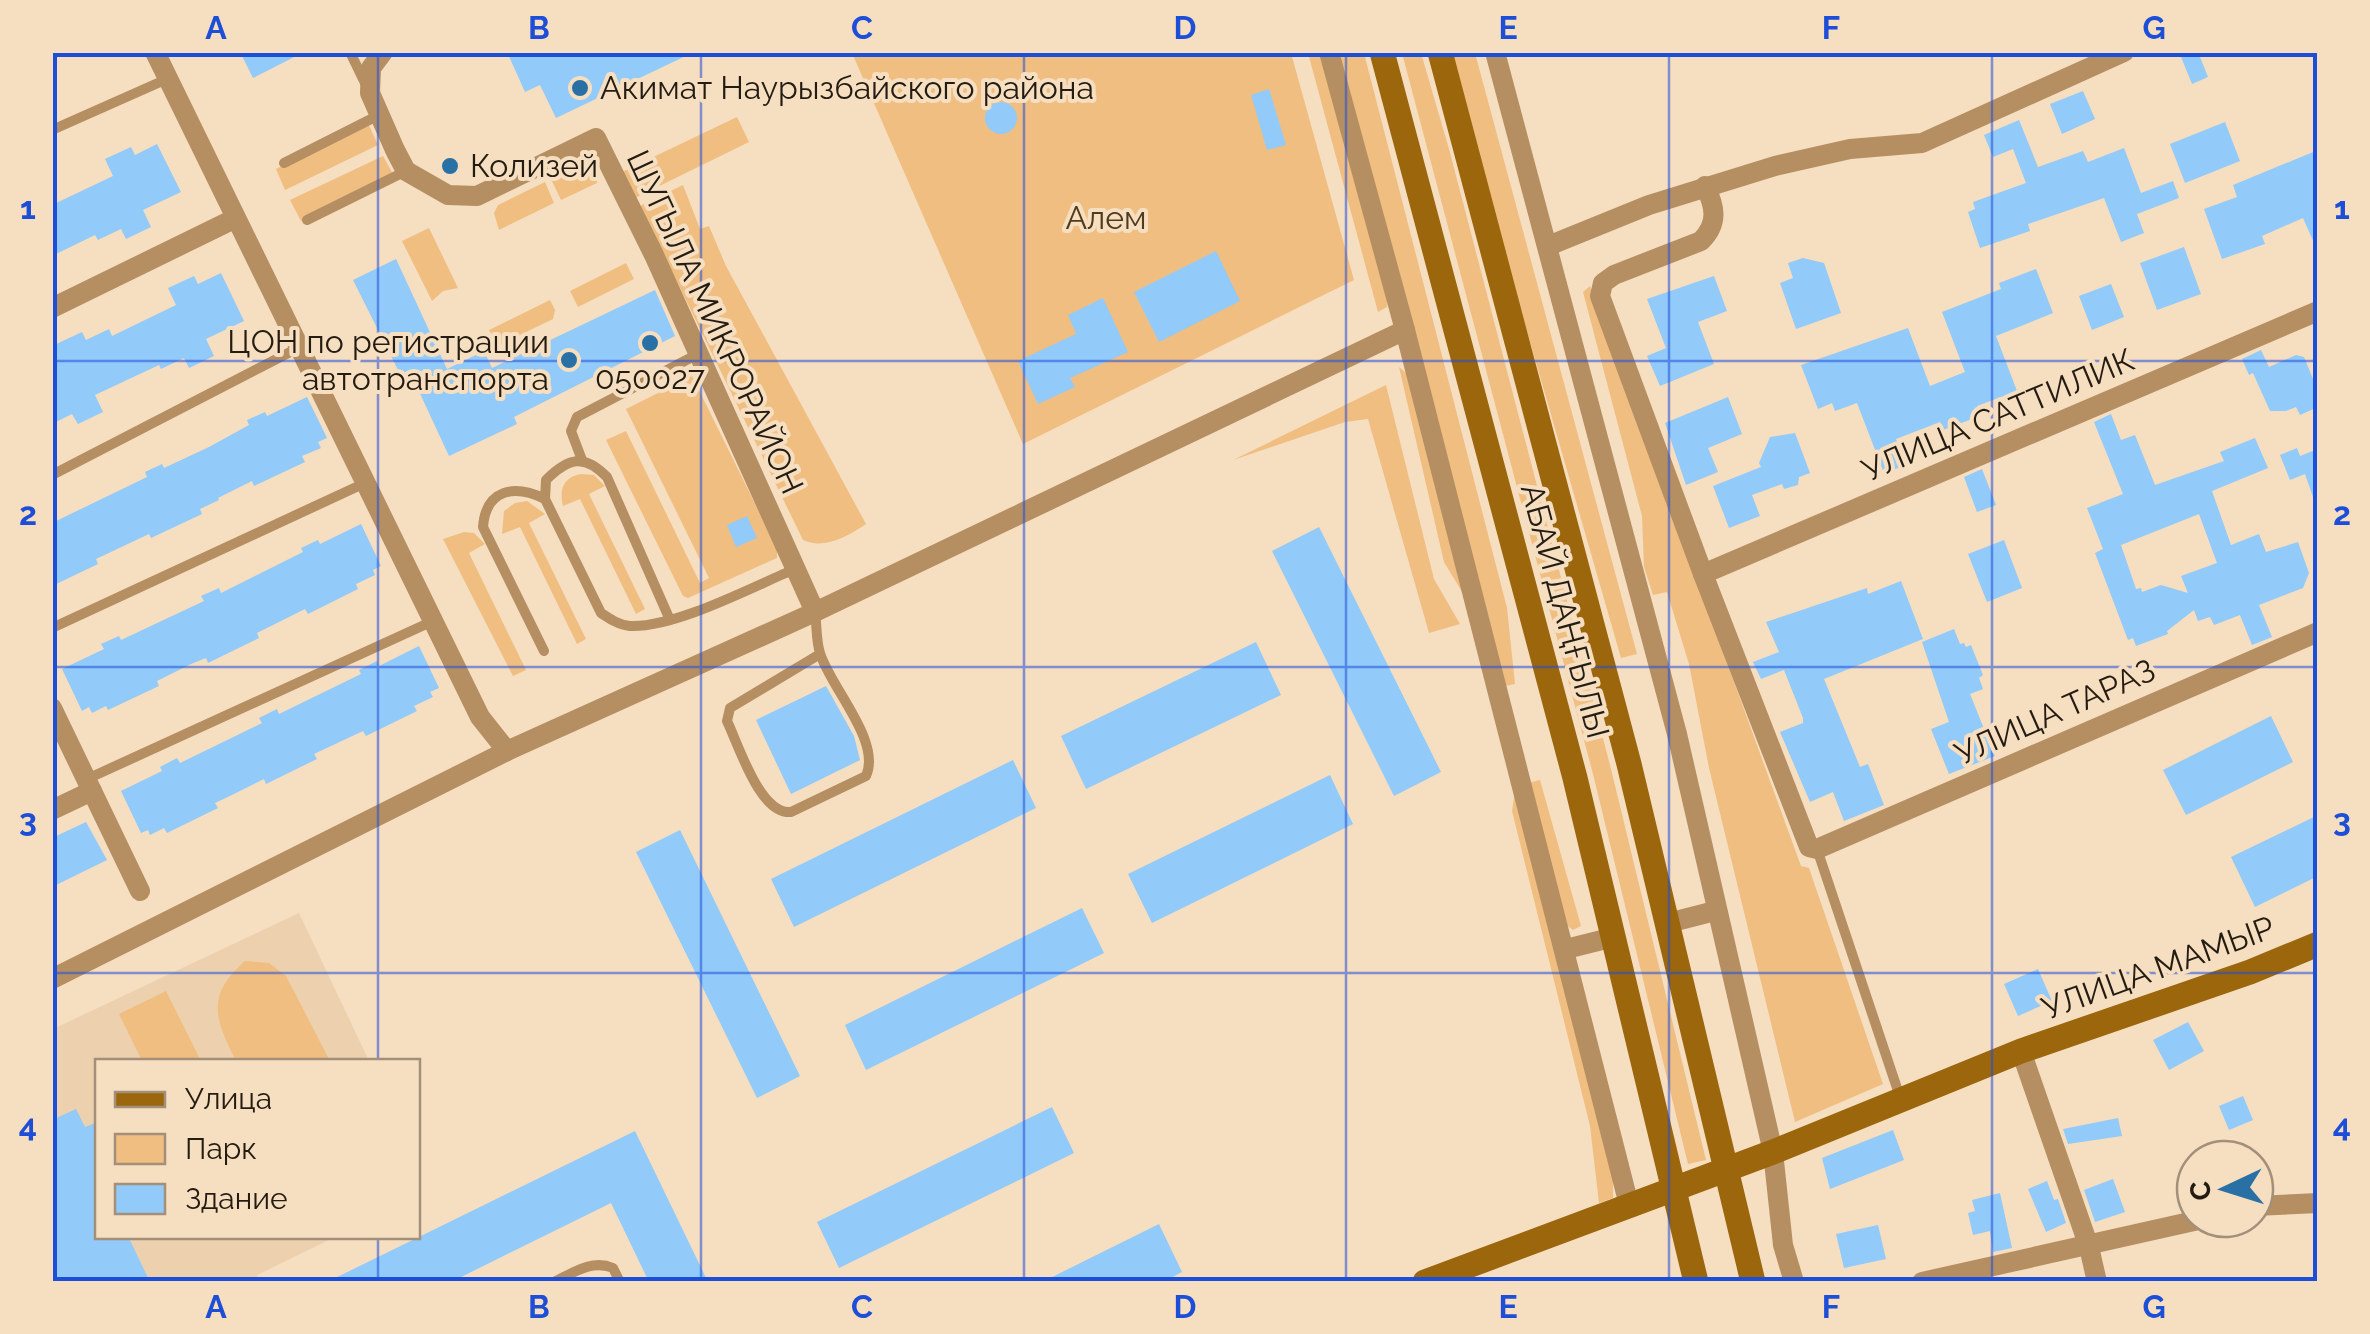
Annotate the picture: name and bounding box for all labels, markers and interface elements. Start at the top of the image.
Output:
text: A [205,9,227,46]
text: B [528,9,550,46]
text: C [851,9,873,46]
text: D [1174,9,1196,46]
text: E [1498,9,1518,46]
text: F [1822,9,1840,46]
text: G [2142,9,2166,46]
place label: Акимат Наурызбайского района [600,69,1094,106]
marker: Акимат Наурызбайского района [569,77,591,99]
street label: ШУГЫЛА МИКРОРАЙОН [620,144,811,499]
place label: Колизей [470,147,598,184]
marker: Колизей [439,155,461,177]
text: 1 [20,189,36,226]
text: 1 [2334,189,2350,226]
park label: Алем [1065,199,1147,236]
place label: ЦОН по регистрации автотранспорта [227,323,549,397]
marker: 050027 [639,332,661,354]
street label: УЛИЦА САТТИЛИК [1856,340,2139,489]
marker: ЦОН по регистрации автотранспорта [558,349,580,371]
place label: 050027 [595,359,705,396]
street label: АБАЙ ДАҢҒЫЛЫ [1514,480,1617,742]
text: 2 [19,495,37,532]
text: 2 [2333,495,2351,532]
street label: УЛИЦА ТАРАЗ [1949,651,2160,772]
text: 3 [19,801,37,838]
text: 3 [2333,801,2351,838]
street label: УЛИЦА МАМЫР [2037,908,2279,1027]
legend [95,1059,420,1239]
text: Улица [185,1081,272,1116]
text: 4 [19,1107,37,1144]
text: 4 [2333,1107,2351,1144]
text: Парк [185,1131,257,1166]
north arrow [2175,1139,2275,1239]
text: С [2183,1180,2218,1201]
text: Здание [185,1181,288,1216]
text: A [205,1288,227,1325]
text: B [528,1288,550,1325]
text: C [851,1288,873,1325]
text: D [1174,1288,1196,1325]
text: E [1498,1288,1518,1325]
text: F [1822,1288,1840,1325]
text: G [2142,1288,2166,1325]

